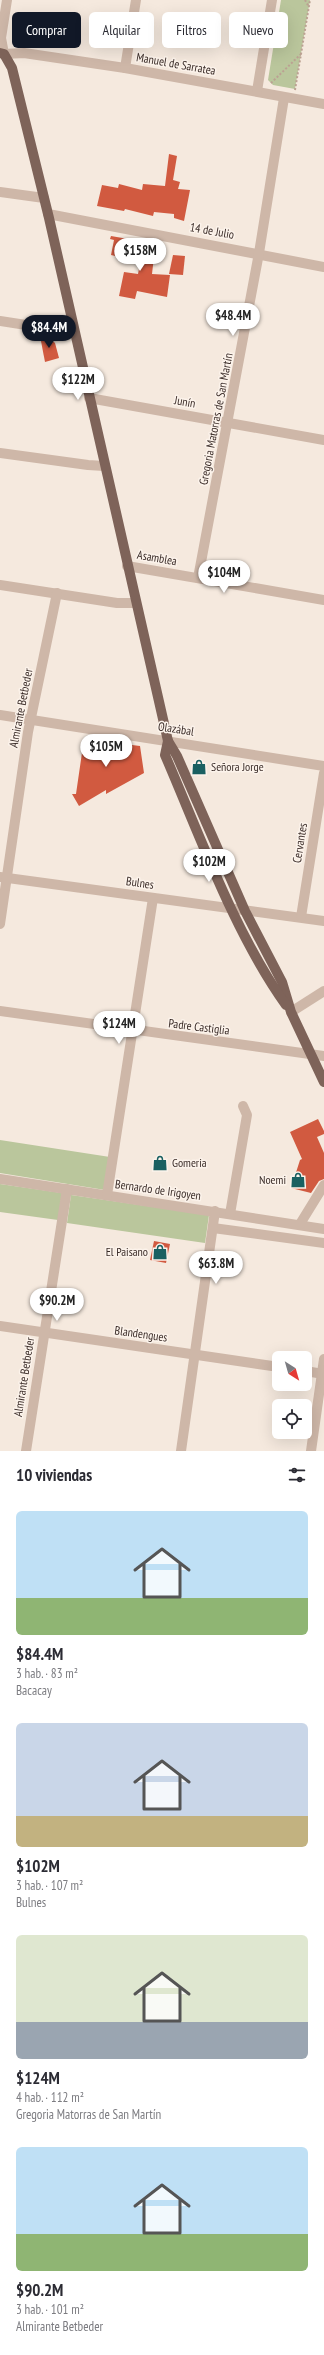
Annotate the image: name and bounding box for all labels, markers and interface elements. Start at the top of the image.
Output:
chip: Comprar [12,12,81,48]
chip: Alquilar [89,12,154,48]
chip: Filtros [162,12,221,48]
chip: Nuevo [229,12,288,48]
street label: Manuel de Sarratea [135,49,217,78]
street label: 14 de Julio [189,219,235,242]
pin: $158M [112,238,168,272]
text: $158M [123,242,157,259]
pin: $48.4M [200,303,266,337]
text: $48.4M [215,307,251,324]
pin: $84.4M [16,315,82,349]
text: $84.4M [31,319,67,336]
street label: Gregoria Matorras de San Martín [195,352,236,486]
pin: $122M [50,367,106,401]
text: $122M [61,371,95,388]
street label: Junín [172,392,197,411]
street label: Asamblea [136,547,178,568]
pin: $104M [196,560,252,594]
text: $104M [207,564,241,581]
street label: Almirante Betbeder [5,666,36,749]
street label: Olazábal [157,718,195,739]
pin: $105M [78,734,134,768]
text: $105M [89,738,123,755]
shop icon: Señora Jorge [190,758,208,776]
place label: Señora Jorge [211,759,264,774]
street label: Cervantes [289,822,310,864]
pin: $102M [181,849,237,883]
text: $102M [192,853,226,870]
street label: Bulnes [125,873,155,892]
pin: $124M [91,1011,147,1045]
text: $124M [102,1015,136,1032]
street label: Padre Castiglia [168,1015,231,1038]
shop icon: Gomeria [151,1154,169,1172]
place label: Gomeria [172,1155,207,1170]
shop icon: Noemi [289,1171,307,1189]
place label: Noemi [259,1172,286,1187]
street label: Bernardo de Irigoyen [114,1176,202,1203]
shop icon: El Paisano [151,1243,169,1261]
place label: El Paisano [106,1244,148,1259]
pin: $63.8M [183,1251,249,1285]
text: $63.8M [198,1255,234,1272]
pin: $90.2M [24,1288,90,1322]
text: $90.2M [39,1292,75,1309]
street label: Blandengues [114,1322,169,1345]
street label: Almirante Betbeder [10,1335,37,1418]
north arrow [272,1351,312,1391]
map controls [272,1351,312,1439]
button: locate [272,1399,312,1439]
text: 10 viviendas [16,1464,92,1486]
icon: filters [286,1464,308,1486]
icon: home [126,1537,198,1609]
text: $84.4M [16,1643,63,1665]
text: 3 hab. · 83 m² [16,1665,78,1682]
text: Bacacay [16,1682,52,1699]
icon: home [126,1749,198,1821]
text: $102M [16,1855,60,1877]
text: 3 hab. · 107 m² [16,1877,83,1894]
text: Bulnes [16,1894,46,1911]
icon: home [126,1961,198,2033]
text: $124M [16,2067,60,2089]
text: 4 hab. · 112 m² [16,2089,84,2106]
text: Gregoria Matorras de San Martín [16,2106,161,2123]
icon: home [126,2173,198,2245]
text: $90.2M [16,2279,63,2301]
text: 3 hab. · 101 m² [16,2301,84,2318]
text: Almirante Betbeder [16,2318,103,2335]

